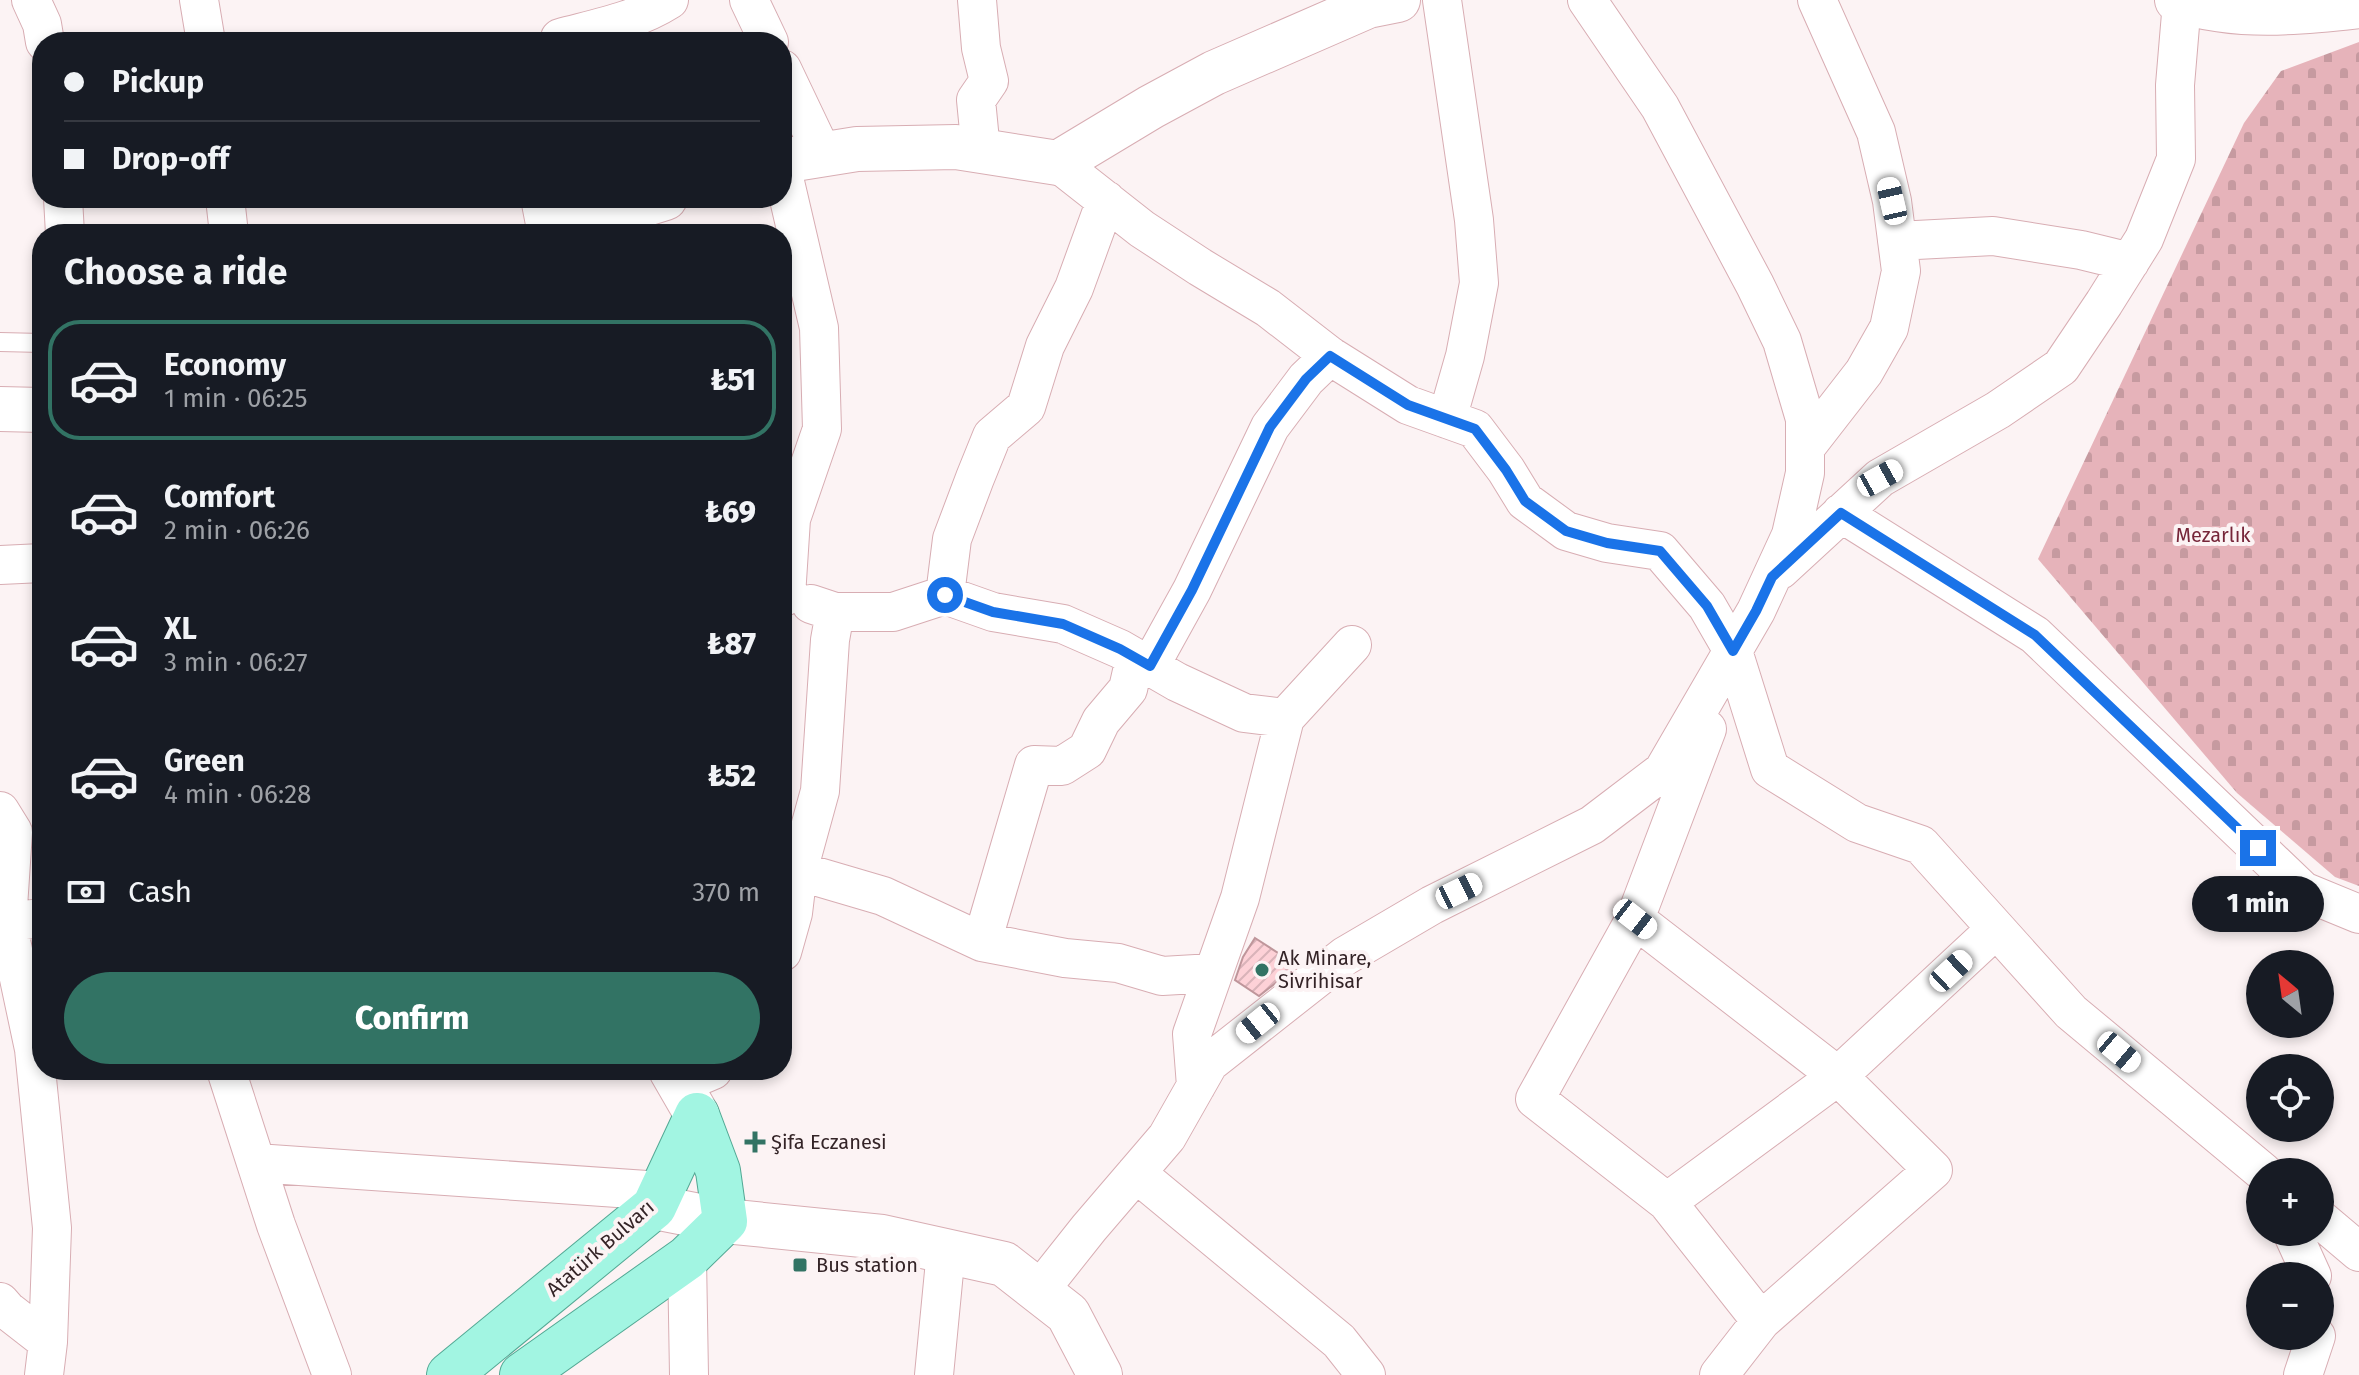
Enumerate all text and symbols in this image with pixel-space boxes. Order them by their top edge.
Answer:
text: Pickup [112,64,204,100]
text: Drop-off [112,141,229,177]
car [1875,175,1909,227]
text: Choose a ride [64,250,287,294]
icon: car [68,344,140,416]
text: Economy [164,347,286,383]
text: ₺51 [710,362,756,398]
text: 1 min · 06:25 [164,383,308,414]
car [1853,456,1907,500]
icon: car [68,476,140,548]
text: Comfort [164,479,275,515]
text: ₺69 [705,494,756,530]
text: 2 min · 06:26 [164,515,310,546]
park label: Mezarlık [2175,523,2251,547]
route start [927,577,963,613]
icon: car [68,608,140,680]
text: XL [164,611,197,647]
text: ₺87 [707,626,756,662]
text: 3 min · 06:27 [164,647,308,678]
icon: car [68,740,140,812]
text: Green [164,743,245,779]
text: ₺52 [707,758,756,794]
text: 4 min · 06:28 [164,779,311,810]
route end [2240,830,2276,866]
icon: cash [64,870,108,914]
car [1432,870,1486,912]
text: Cash [128,874,192,910]
callout: 1 min [2192,876,2324,932]
text: 370 m [692,877,760,908]
text: 1 min [2227,888,2289,919]
car [1609,895,1661,943]
place label: Ak Minare, Sivrihisar [1278,946,1371,993]
car [1925,946,1977,996]
north arrow [2246,950,2334,1038]
map controls [2246,950,2334,1350]
marker: Ak Minare, Sivrihisar [1253,961,1271,979]
button: Confirm [64,972,760,1064]
car [1232,999,1284,1047]
car [2093,1027,2145,1077]
button: locate [2246,1054,2334,1142]
place label: Şifa Eczanesi [771,1130,887,1155]
marker: Şifa Eczanesi [746,1133,764,1151]
button: + [2246,1158,2334,1246]
street label: Atatürk Bulvarı [541,1195,659,1301]
place label: Bus station [816,1253,918,1277]
marker: Bus station [791,1256,809,1274]
button: − [2246,1262,2334,1350]

